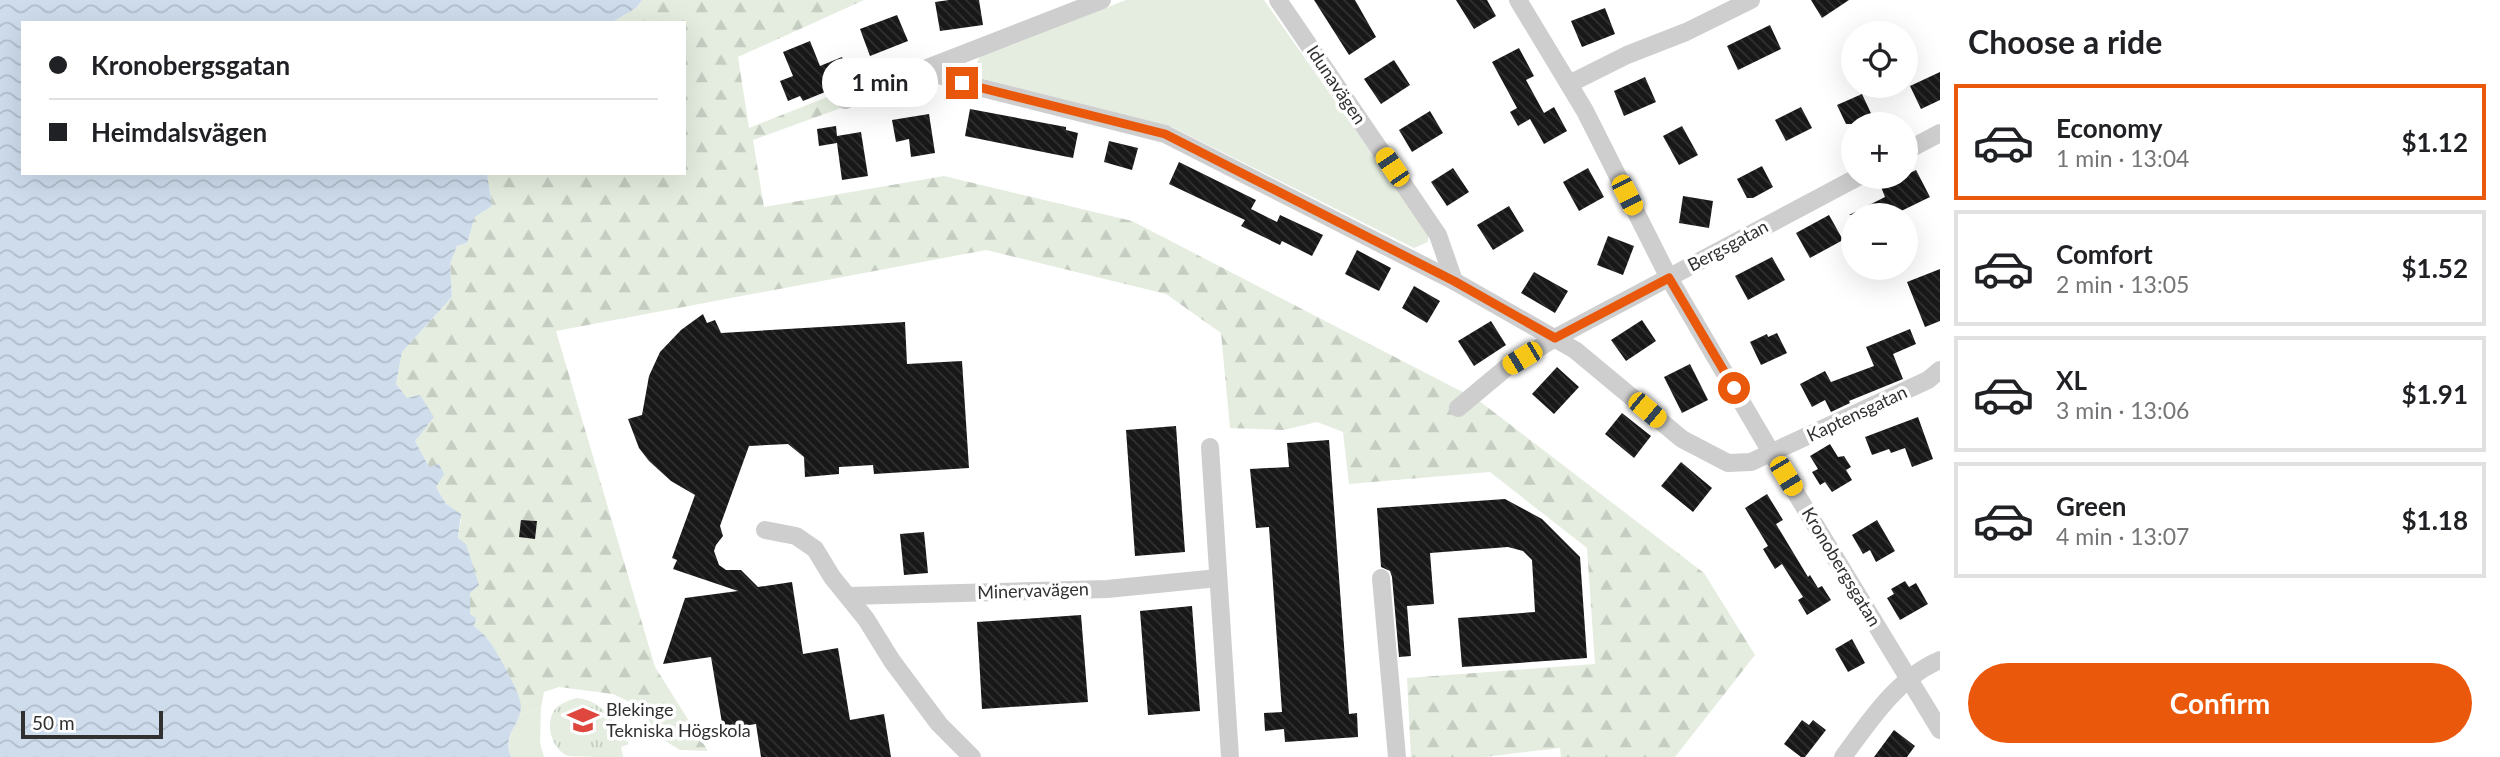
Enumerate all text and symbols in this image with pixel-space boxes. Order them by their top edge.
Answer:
map controls [1841,21,1918,280]
button: locate [1841,21,1918,98]
text: Choose a ride [1968,22,2162,61]
street label: Idunavägen [1302,41,1371,128]
text: Kronobergsgatan [91,49,290,81]
callout: 1 min [822,58,937,108]
route end [946,67,978,99]
text: 1 min [851,68,909,96]
icon: car [1972,111,2035,174]
button: + [1841,112,1918,189]
text: Economy [2056,112,2162,144]
text: Heimdalsvägen [91,116,267,148]
text: $1.12 [2402,126,2468,158]
car [1372,144,1413,190]
text: 1 min · 13:04 [2056,144,2189,172]
car [1609,172,1646,218]
button: − [1841,203,1918,280]
street label: Bergsgatan [1683,215,1772,276]
icon: car [1972,237,2035,300]
text: Comfort [2056,238,2153,270]
text: $1.52 [2402,252,2468,284]
text: 2 min · 13:05 [2056,270,2189,298]
car [1499,338,1546,378]
icon: car [1972,363,2035,426]
text: XL [2056,364,2087,396]
route start [1718,372,1750,404]
text: $1.91 [2402,378,2468,410]
street label: Kaptensgatan [1803,380,1910,446]
car [1625,388,1670,432]
text: 3 min · 13:06 [2056,396,2189,424]
car [1767,453,1806,499]
icon: car [1972,489,2035,552]
text: Green [2056,490,2126,522]
street label: Kronobergsgatan [1798,503,1886,630]
text: $1.18 [2402,504,2468,536]
text: 4 min · 13:07 [2056,522,2189,550]
street label: Minervavägen [977,577,1089,603]
button: Confirm [1968,663,2472,743]
place label: Blekinge Tekniska Högskola [606,698,751,741]
school or university icon: Blekinge Tekniska Högskola [566,703,600,737]
scale bar [21,708,163,740]
text: 50 m [32,711,75,734]

